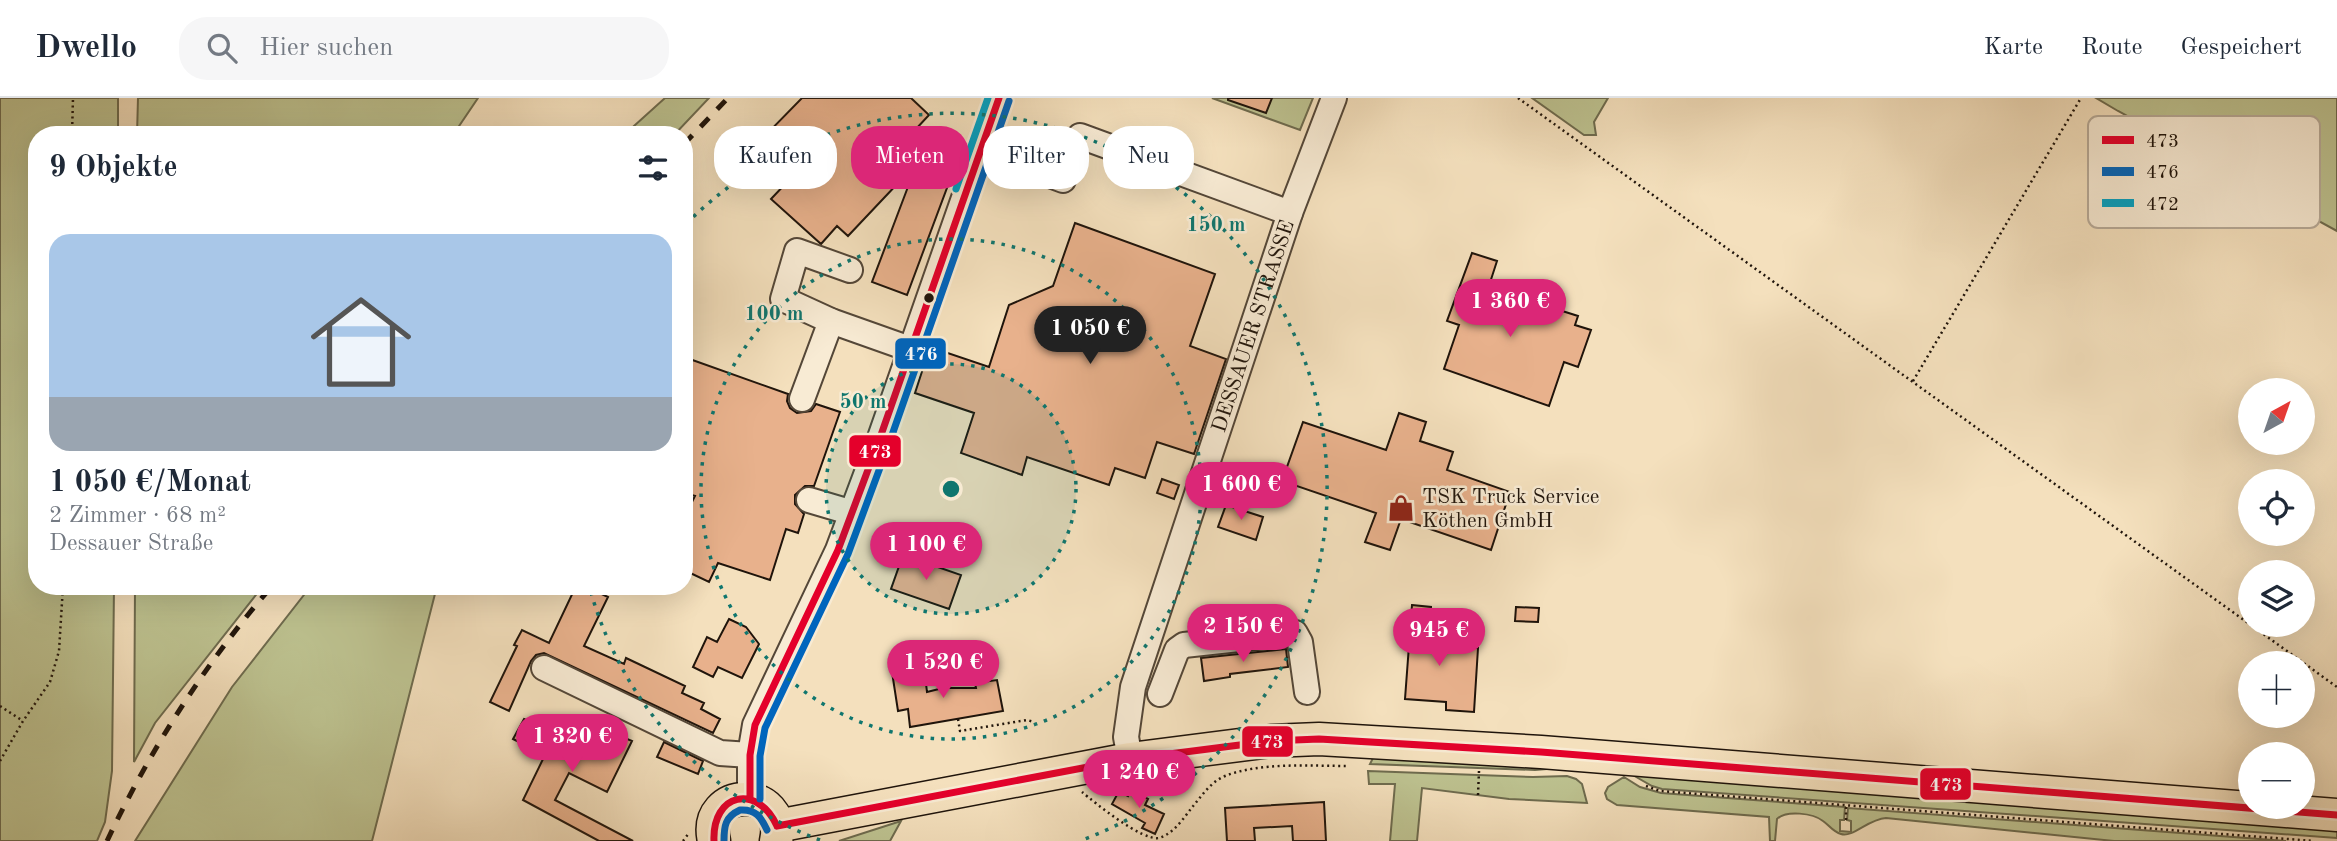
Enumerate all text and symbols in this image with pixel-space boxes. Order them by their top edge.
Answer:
search box [179,17,669,80]
icon: search [203,29,241,67]
text: Dwello [35,32,137,65]
text: Hier suchen [259,35,393,61]
text: Karte [1984,36,2043,60]
text: Route [2081,36,2143,60]
text: Gespeichert [2181,36,2302,60]
legend [2088,116,2320,228]
chip: Kaufen [714,126,837,189]
chip: Mieten [851,126,969,189]
chip: Filter [983,126,1089,189]
chip: Neu [1103,126,1194,189]
text: 473 [2146,133,2179,152]
icon: filters [634,149,672,187]
text: 9 Objekte [49,153,178,183]
text: 476 [2146,164,2179,183]
text: 472 [2146,196,2179,215]
text: 150 m [1186,215,1246,236]
street label: DESSAUER STRASSE [1209,218,1299,435]
icon: home [298,279,424,405]
pin: 1 360 € [1445,280,1575,339]
text: 1 360 € [1470,290,1550,313]
unlabelled marker [922,291,936,305]
text: 100 m [744,304,804,325]
pin: 1 050 € [1025,306,1155,366]
text: 1 050 € [1050,317,1130,340]
line badge: 476 [894,337,947,370]
text: 476 [904,346,938,365]
north arrow [2238,378,2315,455]
map controls [2238,378,2315,819]
text: 50 m [839,392,887,413]
line badge: 473 [848,434,902,468]
text: 473 [858,444,892,463]
pin: 1 600 € [1176,462,1306,522]
text: 1 050 €/Monat [49,468,251,498]
button: locate [2238,469,2315,546]
text: 1 600 € [1201,473,1281,496]
centre of rings [939,477,963,501]
place label: TSK Truck Service Köthen GmbH [1422,487,1599,532]
shop icon: TSK Truck Service Köthen GmbH [1386,493,1416,523]
text: 2 Zimmer · 68 m² [49,504,226,527]
pin: 1 100 € [861,522,991,582]
text: Dessauer Straße [49,532,213,555]
text: 1 100 € [886,533,966,556]
button: layers [2238,560,2315,637]
pin: 2 150 € [1178,604,1308,664]
pin: 945 € [1390,608,1488,668]
text: 2 150 € [1203,615,1283,638]
text: 945 € [1409,619,1469,642]
pin: 1 520 € [878,640,1008,700]
text: 1 520 € [903,651,983,674]
button: + [2238,651,2315,728]
pin: 1 320 € [507,714,637,774]
text: 1 320 € [532,725,612,748]
line badge: 473 [1241,725,1294,758]
text: 473 [1250,734,1284,753]
button: − [2238,742,2315,819]
pin: 1 240 € [1074,750,1204,810]
text: 1 240 € [1099,761,1179,784]
line badge: 473 [1919,767,1972,801]
text: 473 [1929,777,1963,796]

